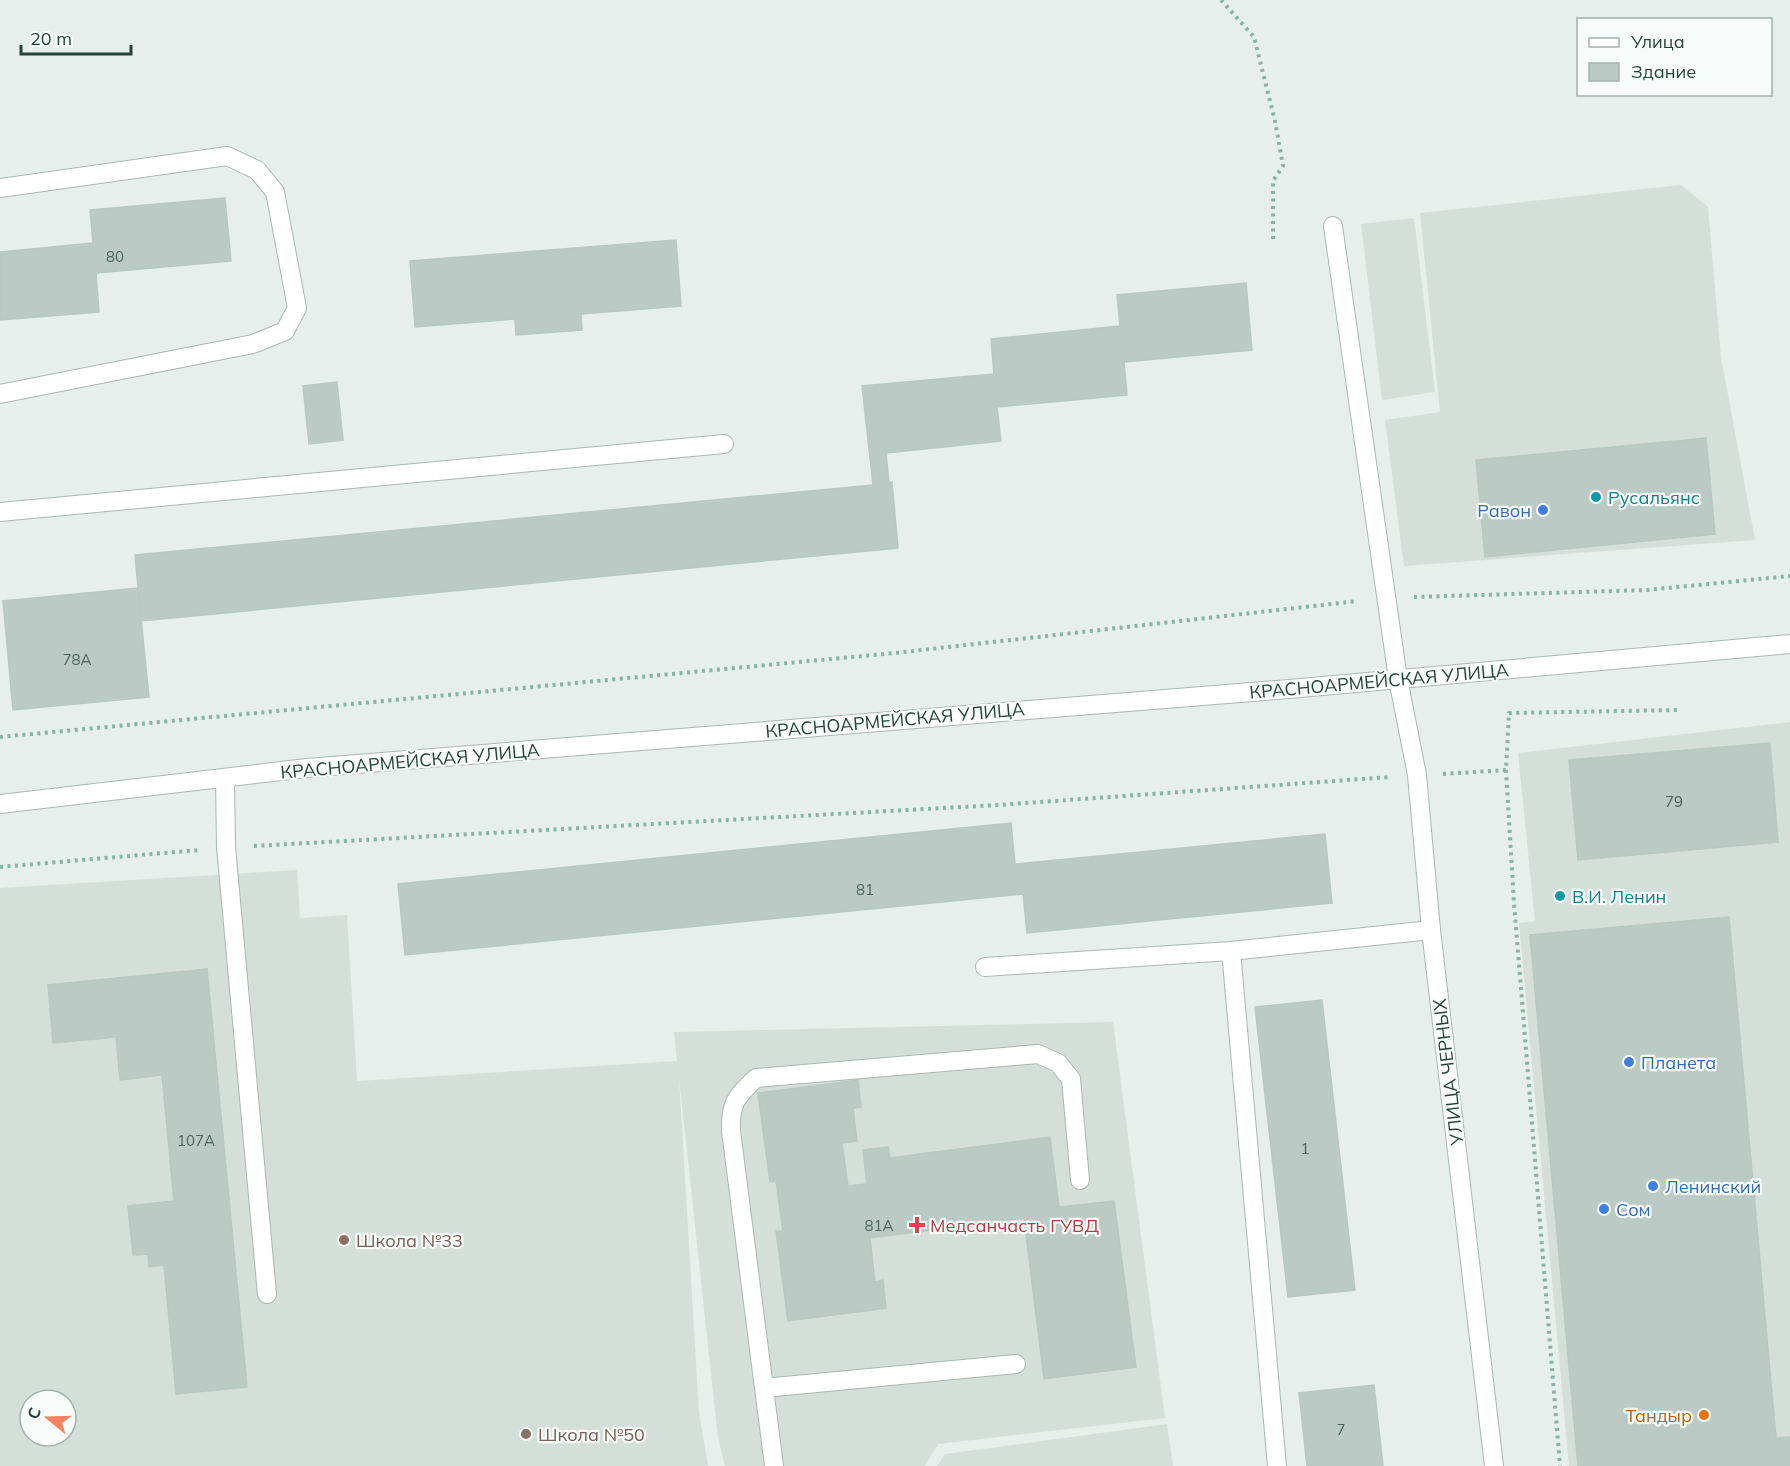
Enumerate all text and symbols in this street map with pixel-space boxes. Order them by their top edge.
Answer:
scale bar [21,18,130,56]
legend [1577,18,1772,96]
text: 20 m [30,27,72,50]
text: Улица [1630,30,1685,53]
text: Здание [1631,60,1696,83]
house number: 80 [106,247,124,266]
place label: Русальянс [1608,486,1700,509]
marker: Русальянс [1589,490,1603,504]
place label: Равон [1477,499,1531,522]
marker: Равон [1536,503,1550,517]
house number: 78А [62,650,92,669]
street label: КРАСНОАРМЕЙСКАЯ УЛИЦА [1248,658,1510,704]
street label: КРАСНОАРМЕЙСКАЯ УЛИЦА [764,697,1026,743]
street label: КРАСНОАРМЕЙСКАЯ УЛИЦА [279,738,541,784]
house number: 79 [1665,792,1683,811]
house number: 81 [856,880,874,899]
place label: В.И. Ленин [1572,885,1666,908]
marker: В.И. Ленин [1553,889,1567,903]
street label: УЛИЦА ЧЕРНЫХ [1428,997,1469,1148]
place label: Планета [1641,1051,1716,1074]
marker: Планета [1622,1055,1636,1069]
house number: 107А [177,1131,215,1150]
house number: 1 [1300,1139,1310,1158]
place label: Ленинский [1665,1175,1761,1198]
marker: Ленинский [1646,1179,1660,1193]
place label: Сом [1616,1198,1651,1221]
marker: Сом [1597,1202,1611,1216]
place label: Медсанчасть ГУВД [930,1214,1099,1237]
house number: 81А [864,1216,894,1235]
marker: Медсанчасть ГУВД [908,1216,926,1234]
place label: Школа №33 [356,1229,463,1252]
marker: Школа №33 [337,1233,351,1247]
north arrow [18,1388,78,1448]
place label: Тандыр [1625,1404,1692,1427]
text: С [23,1405,45,1422]
marker: Тандыр [1697,1408,1711,1422]
house number: 7 [1336,1420,1346,1439]
place label: Школа №50 [538,1423,645,1446]
marker: Школа №50 [519,1427,533,1441]

